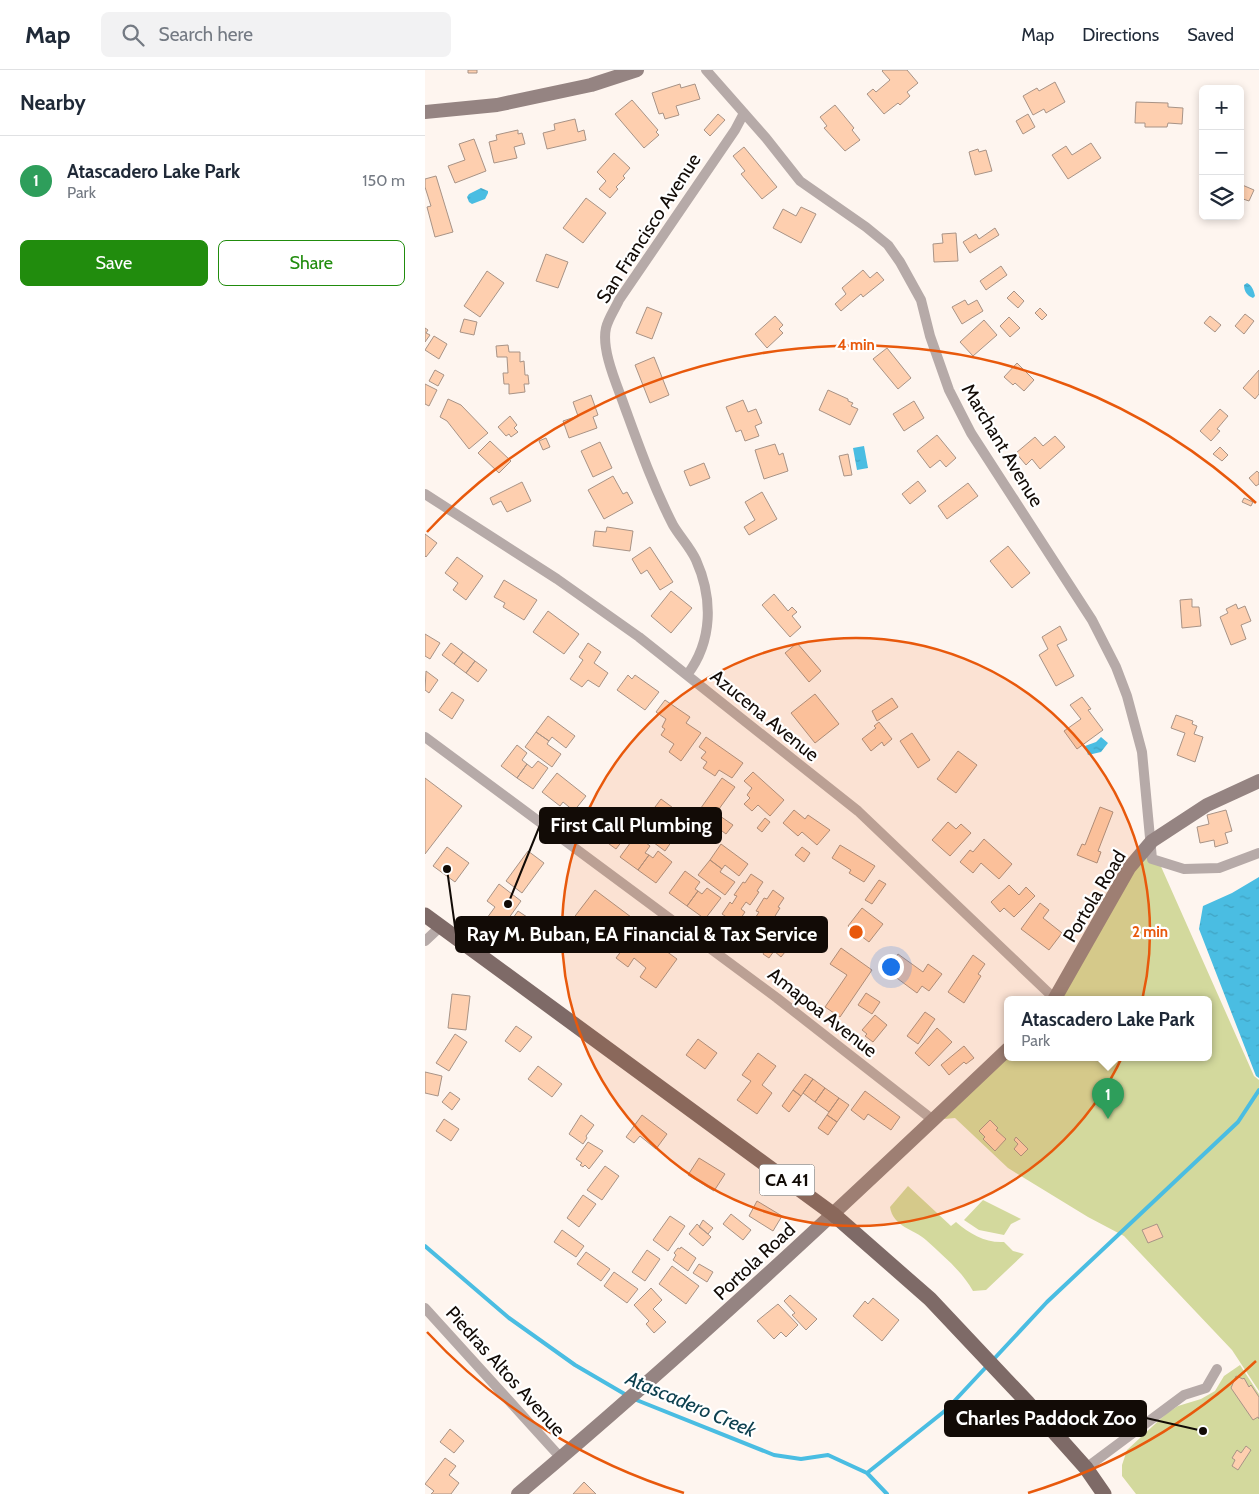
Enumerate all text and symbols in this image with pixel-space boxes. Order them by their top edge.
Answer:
search box [101,12,451,57]
text: Map [25,20,71,49]
icon: search [119,21,147,49]
text: Search here [159,23,253,46]
text: Map [1021,24,1054,46]
text: Directions [1082,24,1159,46]
text: Saved [1187,24,1234,46]
map controls [1199,85,1244,220]
button: + [1199,85,1244,130]
text: Nearby [20,90,86,115]
button: − [1199,130,1244,175]
street label: San Francisco Avenue [591,149,706,307]
text: Atascadero Lake Park [67,160,240,183]
text: 1 [33,171,39,190]
text: 150 m [362,171,405,190]
button: layers [1199,175,1244,220]
text: Park [67,183,96,202]
button: Save [20,240,208,286]
button: Share [218,240,405,286]
text: 4 min [837,336,875,354]
street label: Marchant Avenue [957,379,1049,511]
street label: Azucena Avenue [706,665,824,766]
callout: First Call Plumbing [540,808,721,843]
text: First Call Plumbing [550,813,712,837]
street label: Portola Road [1058,846,1131,946]
callout: Ray M. Buban, EA Financial & Tax Service [456,917,827,952]
text: Ray M. Buban, EA Financial & Tax Service [467,922,817,946]
centre of rings [847,923,865,941]
text: 2 min [1132,923,1168,941]
your location [878,954,904,980]
street label: Amapoa Avenue [764,963,882,1062]
popup [1004,996,1212,1061]
text: Atascadero Lake Park [1021,1008,1195,1031]
text: Park [1021,1031,1050,1050]
pin: 1 [1092,1078,1124,1119]
road number: CA 41 [759,1164,815,1196]
street label: Portola Road [709,1218,800,1305]
street label: Piedras Altos Avenue [441,1301,570,1441]
water label: Atascadero Creek [622,1365,761,1443]
callout: Charles Paddock Zoo [945,1401,1146,1436]
text: Charles Paddock Zoo [956,1406,1136,1430]

